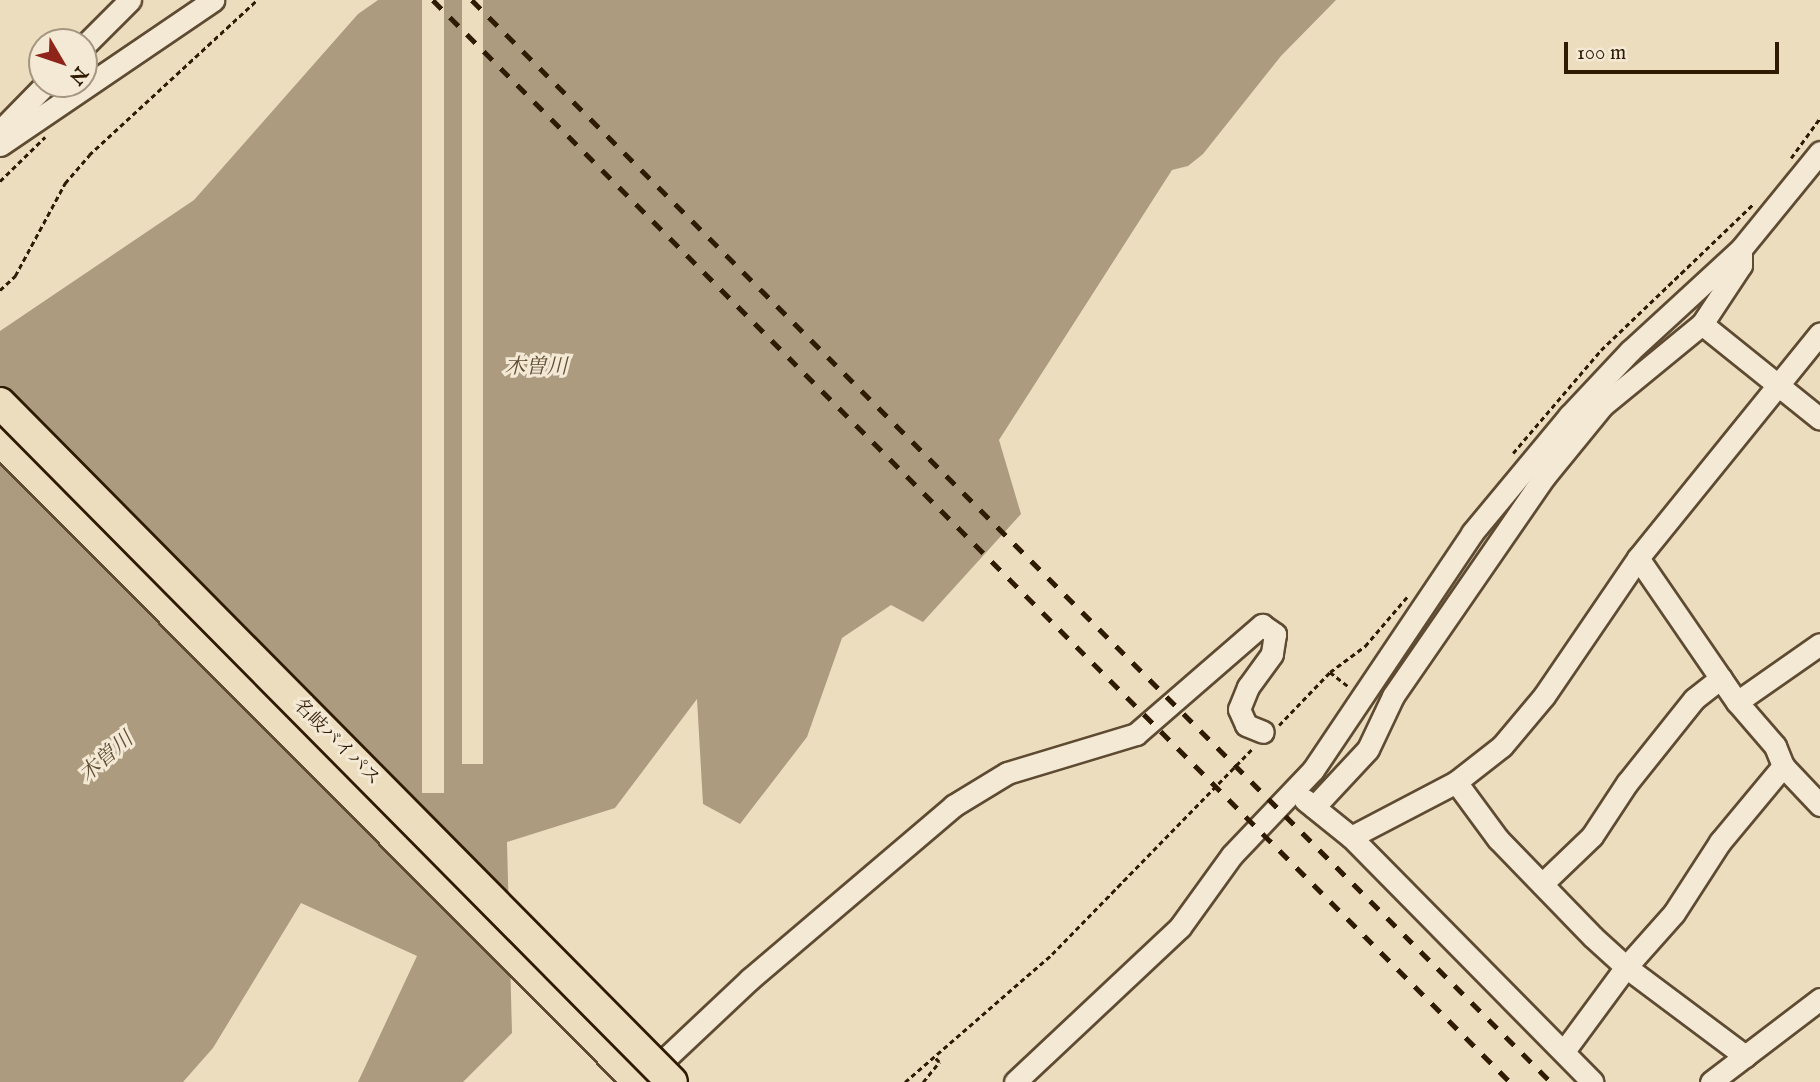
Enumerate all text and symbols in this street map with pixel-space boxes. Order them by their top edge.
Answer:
north arrow [28,28,98,98]
scale bar [1568,28,1783,72]
text: 100 m [1577,40,1626,67]
text: N [63,61,92,89]
water label: 木曽川 [505,355,567,381]
street label: 名岐バイパス [288,695,384,791]
water label: 木曽川 [75,728,139,788]

